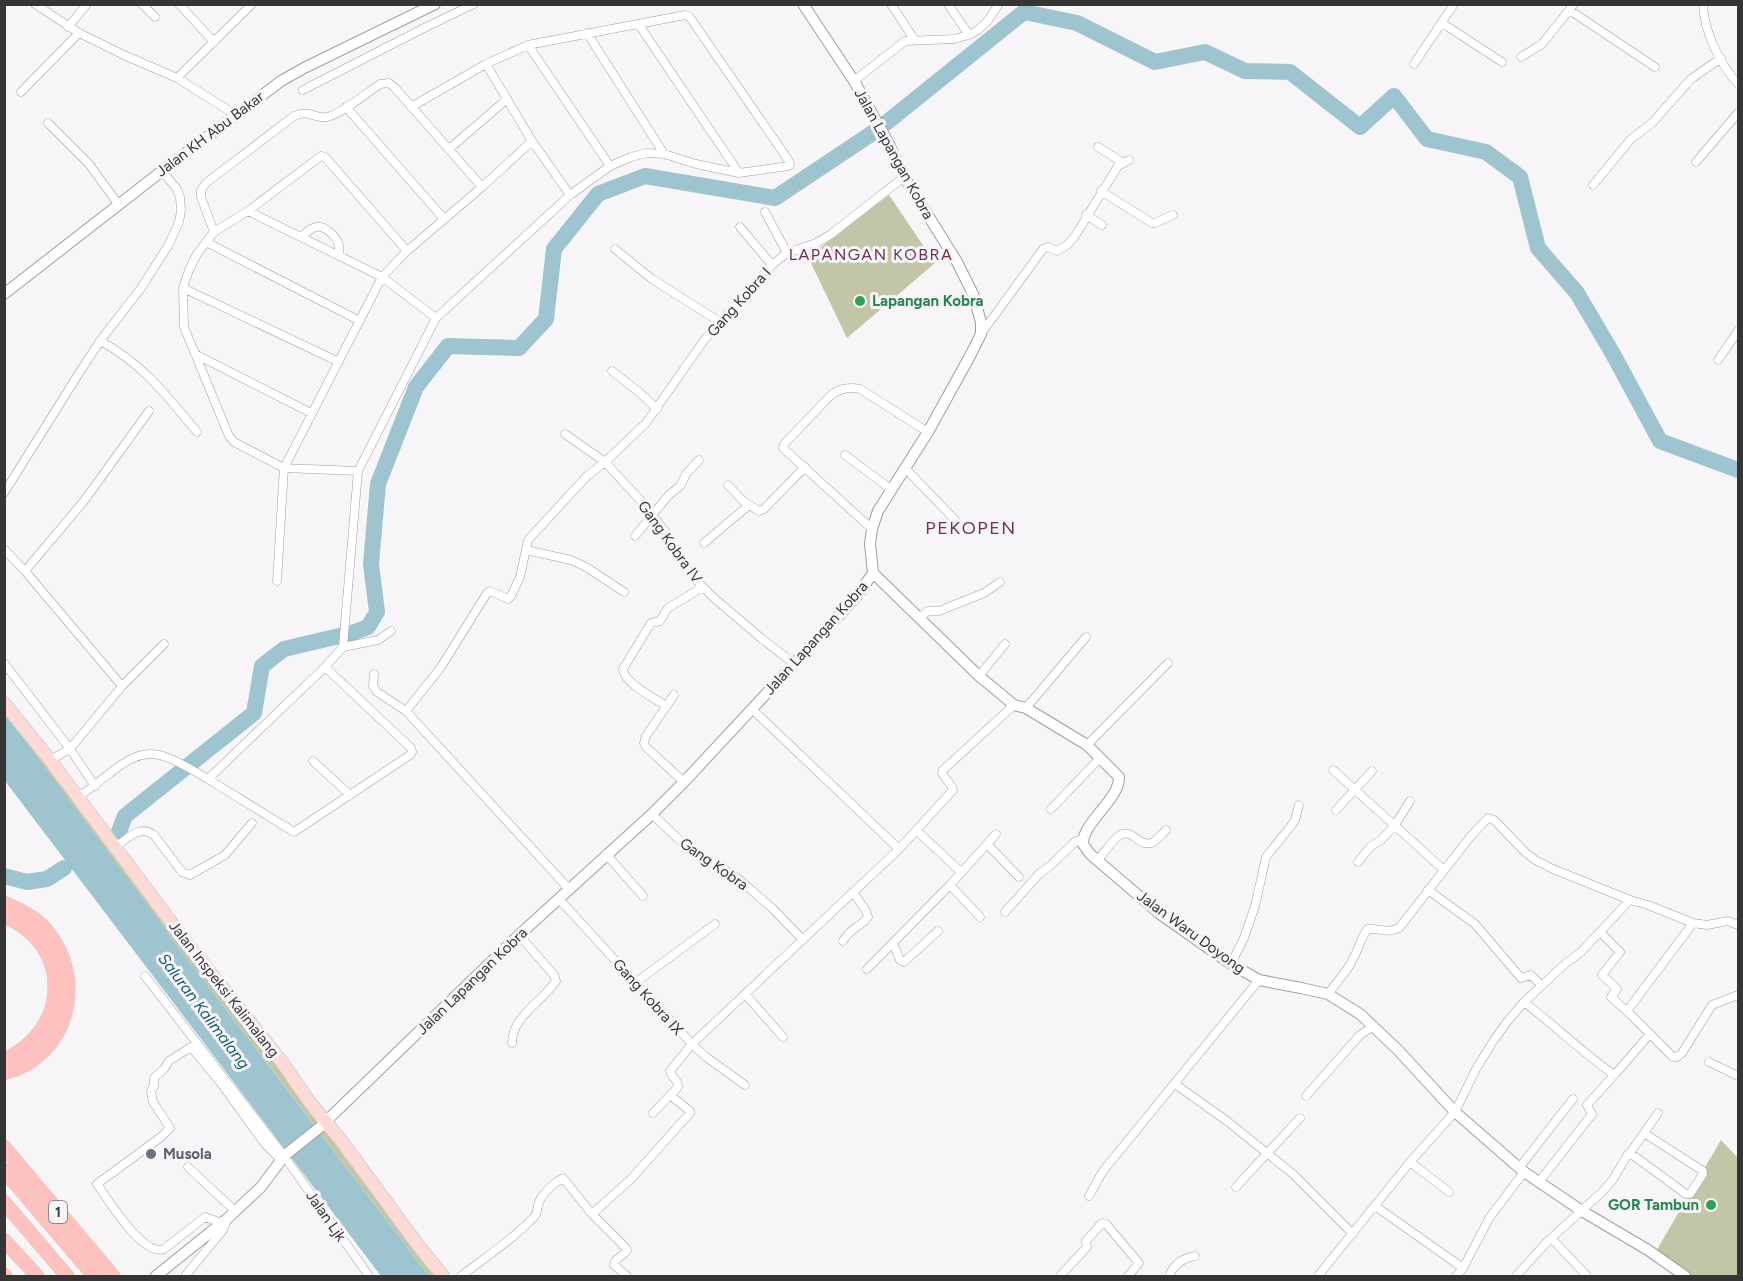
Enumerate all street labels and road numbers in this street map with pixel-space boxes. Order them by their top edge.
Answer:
street label: Jalan Lapangan Kobra [851,86,937,222]
street label: Jalan KH Abu Bakar [153,88,267,180]
street label: Gang Kobra I [703,264,775,340]
street label: Gang Kobra IV [634,497,706,587]
street label: Jalan Lapangan Kobra [760,578,872,698]
street label: Gang Kobra [676,834,752,894]
street label: Jalan Waru Doyong [1133,887,1249,977]
street label: Jalan Inspeksi Kalimalang [165,917,283,1061]
street label: Jalan Lapangan Kobra [413,924,531,1038]
street label: Gang Kobra IX [609,955,687,1039]
street label: Jalan Ljk [302,1187,350,1245]
road number: 1 [49,1201,67,1223]

